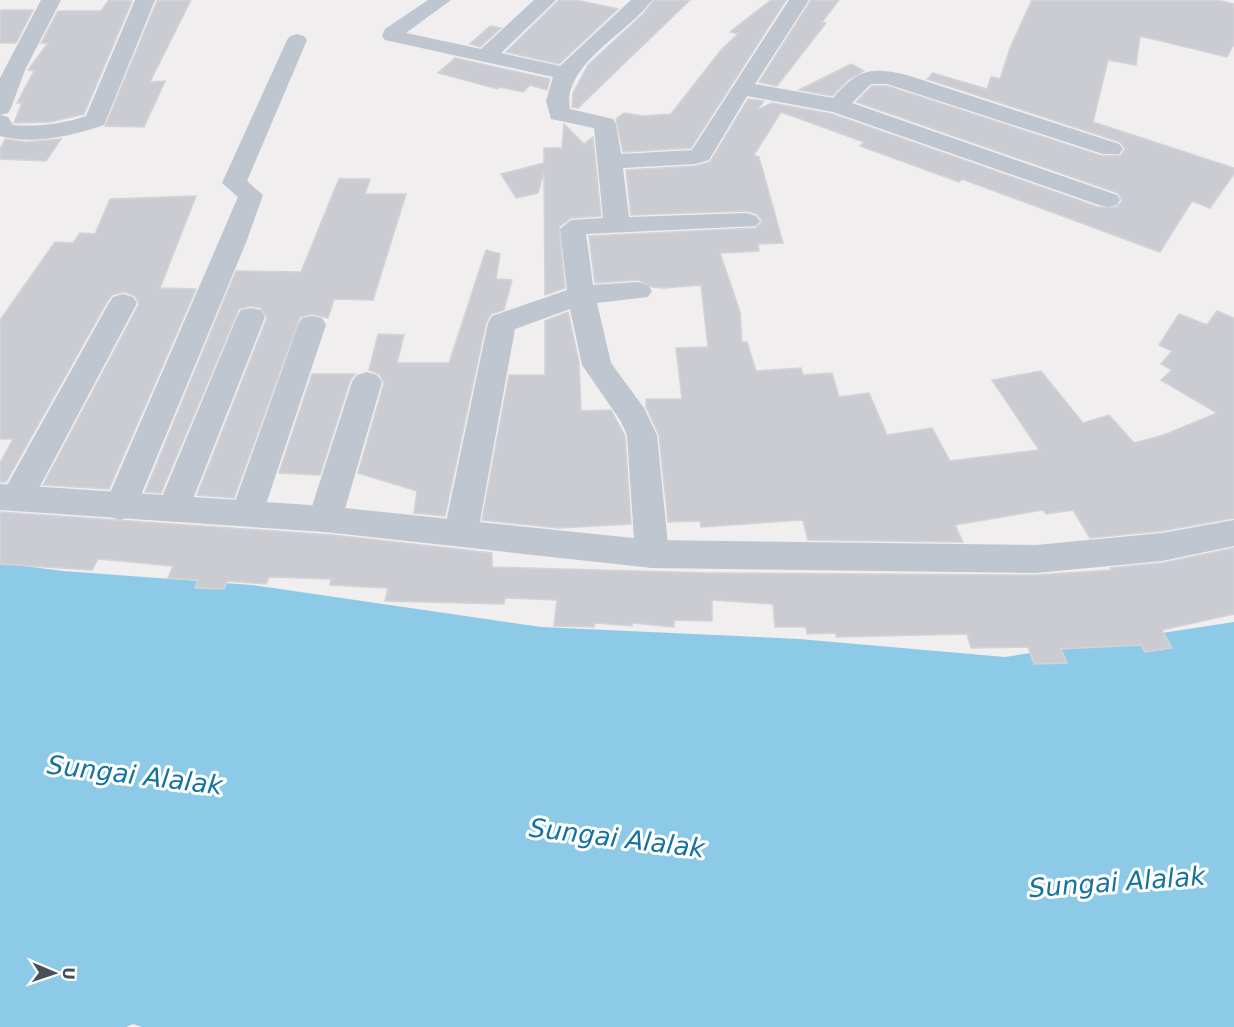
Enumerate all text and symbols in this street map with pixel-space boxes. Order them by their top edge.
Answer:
water label: Sungai Alalak [46,749,225,801]
water label: Sungai Alalak [528,812,707,864]
water label: Sungai Alalak [1028,861,1207,903]
north arrow [24,943,84,1003]
text: U [59,967,78,980]

